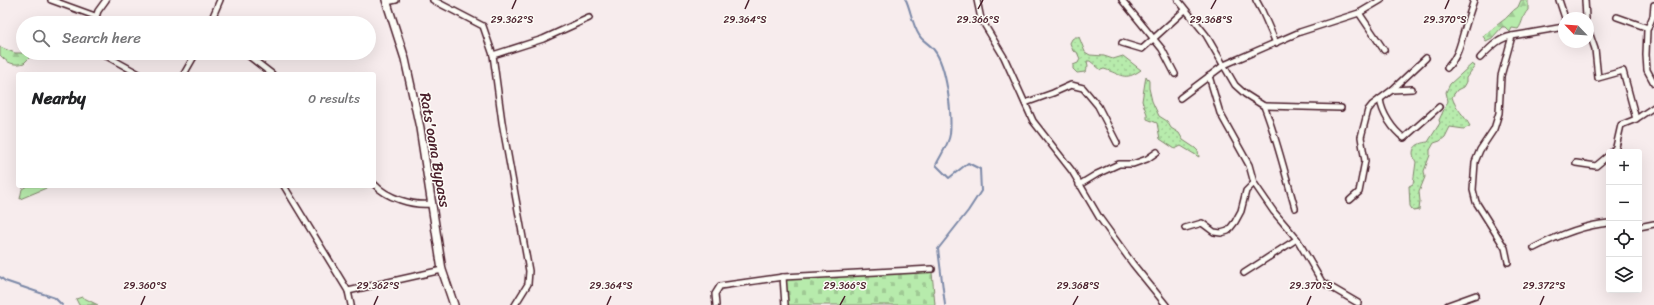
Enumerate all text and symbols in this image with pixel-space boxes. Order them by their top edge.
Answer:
text: 29.362°S [491,11,534,29]
text: 29.364°S [724,11,767,29]
text: 29.366°S [957,11,1000,29]
text: 29.368°S [1190,11,1233,29]
text: 29.370°S [1423,11,1467,29]
north arrow [1558,12,1594,48]
search box [16,16,376,60]
text: Search here [62,25,141,51]
icon: search [30,27,52,49]
text: Nearby [32,83,86,113]
text: 0 results [308,87,360,110]
street label: Rats'oana Bypass [412,91,458,210]
map controls [1606,149,1642,293]
button: + [1606,149,1642,185]
button: − [1606,185,1642,221]
button: locate [1606,221,1642,257]
button: layers [1606,257,1642,293]
text: 29.360°S [124,277,167,295]
text: 29.362°S [357,277,400,295]
text: 29.364°S [590,277,633,295]
text: 29.366°S [824,277,867,295]
text: 29.368°S [1057,277,1100,295]
text: 29.370°S [1289,277,1333,295]
text: 29.372°S [1523,277,1566,295]

